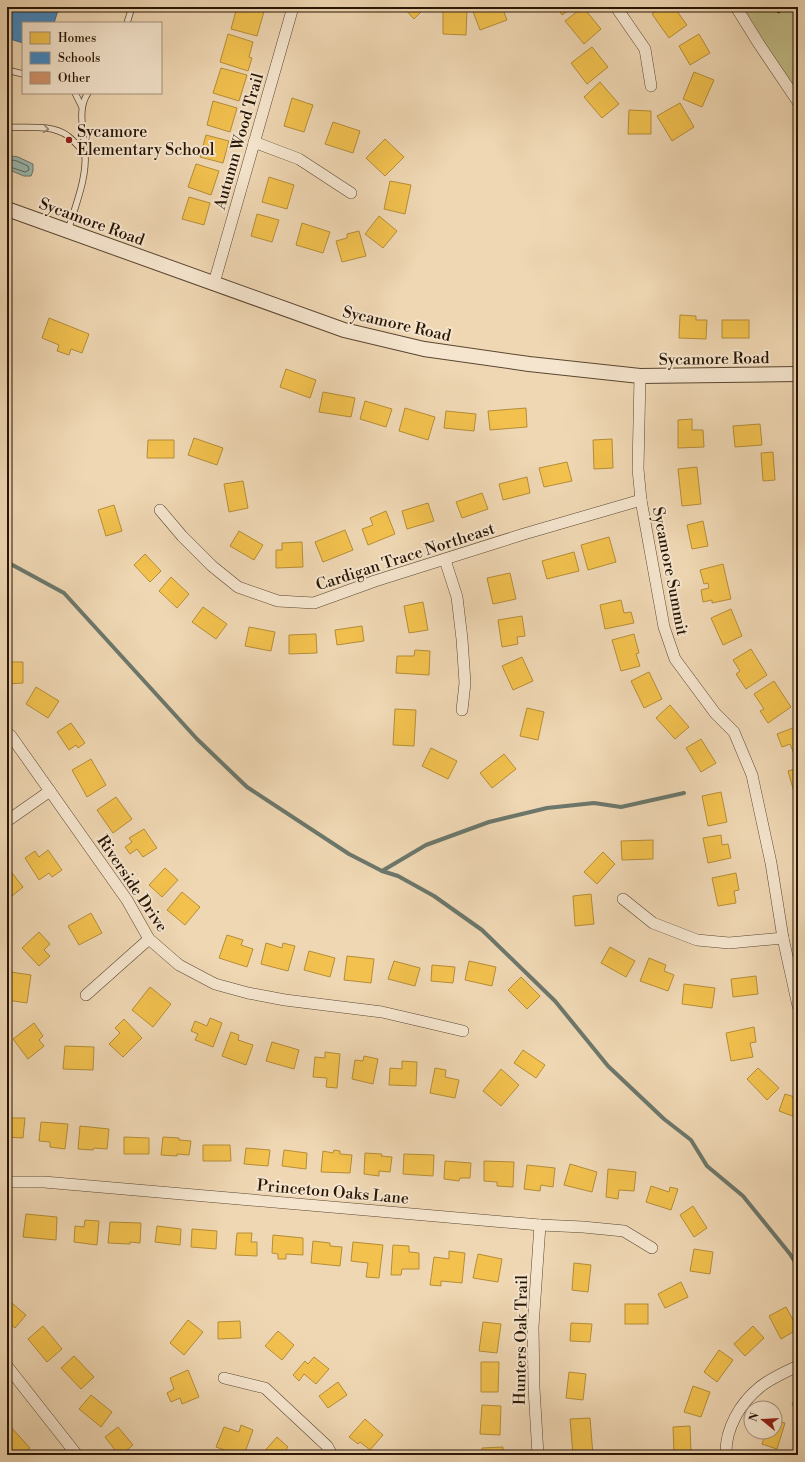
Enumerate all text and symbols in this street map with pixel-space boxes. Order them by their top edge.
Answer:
legend [22,22,162,94]
text: Homes [58,31,96,46]
text: Schools [58,51,100,66]
text: Other [58,71,90,86]
street label: Autumn Wood Trail [210,71,268,213]
place label: Sycamore Elementary School [77,122,215,160]
one-way arrow [43,124,49,133]
marker: Sycamore Elementary School [64,135,74,145]
street label: Sycamore Road [36,194,147,250]
street label: Sycamore Road [341,302,453,346]
street label: Sycamore Road [658,348,770,370]
street label: Sycamore Summit [648,505,692,638]
street label: Cardigan Trace Northeast [313,518,498,595]
street label: Riverside Drive [92,831,172,936]
street label: Princeton Oaks Lane [256,1175,410,1209]
street label: Hunters Oak Trail [510,1275,532,1405]
north arrow [743,1400,783,1440]
text: N [746,1411,763,1424]

